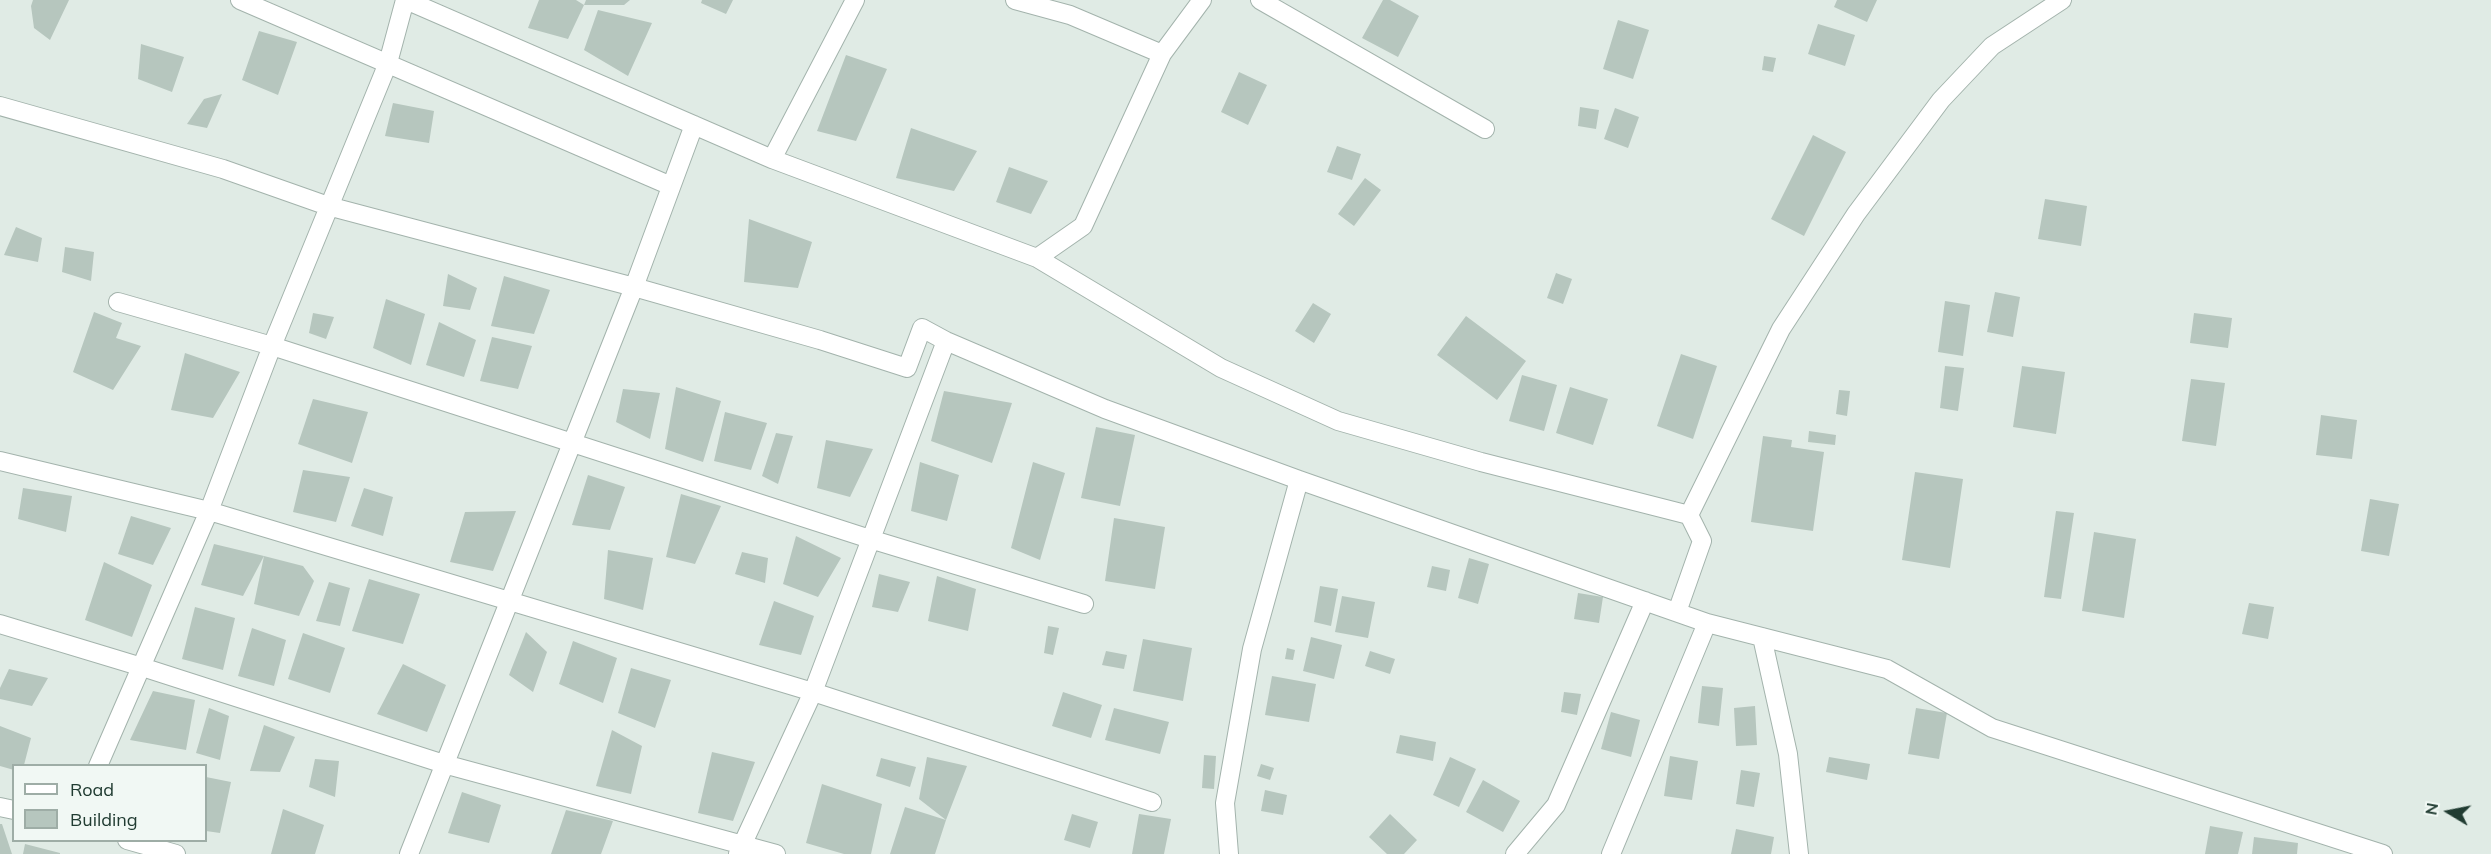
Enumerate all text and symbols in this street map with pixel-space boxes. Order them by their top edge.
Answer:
legend [12,764,207,842]
text: Road [70,778,114,801]
north arrow [2419,782,2479,842]
text: N [2420,801,2442,817]
text: Building [70,808,138,831]

